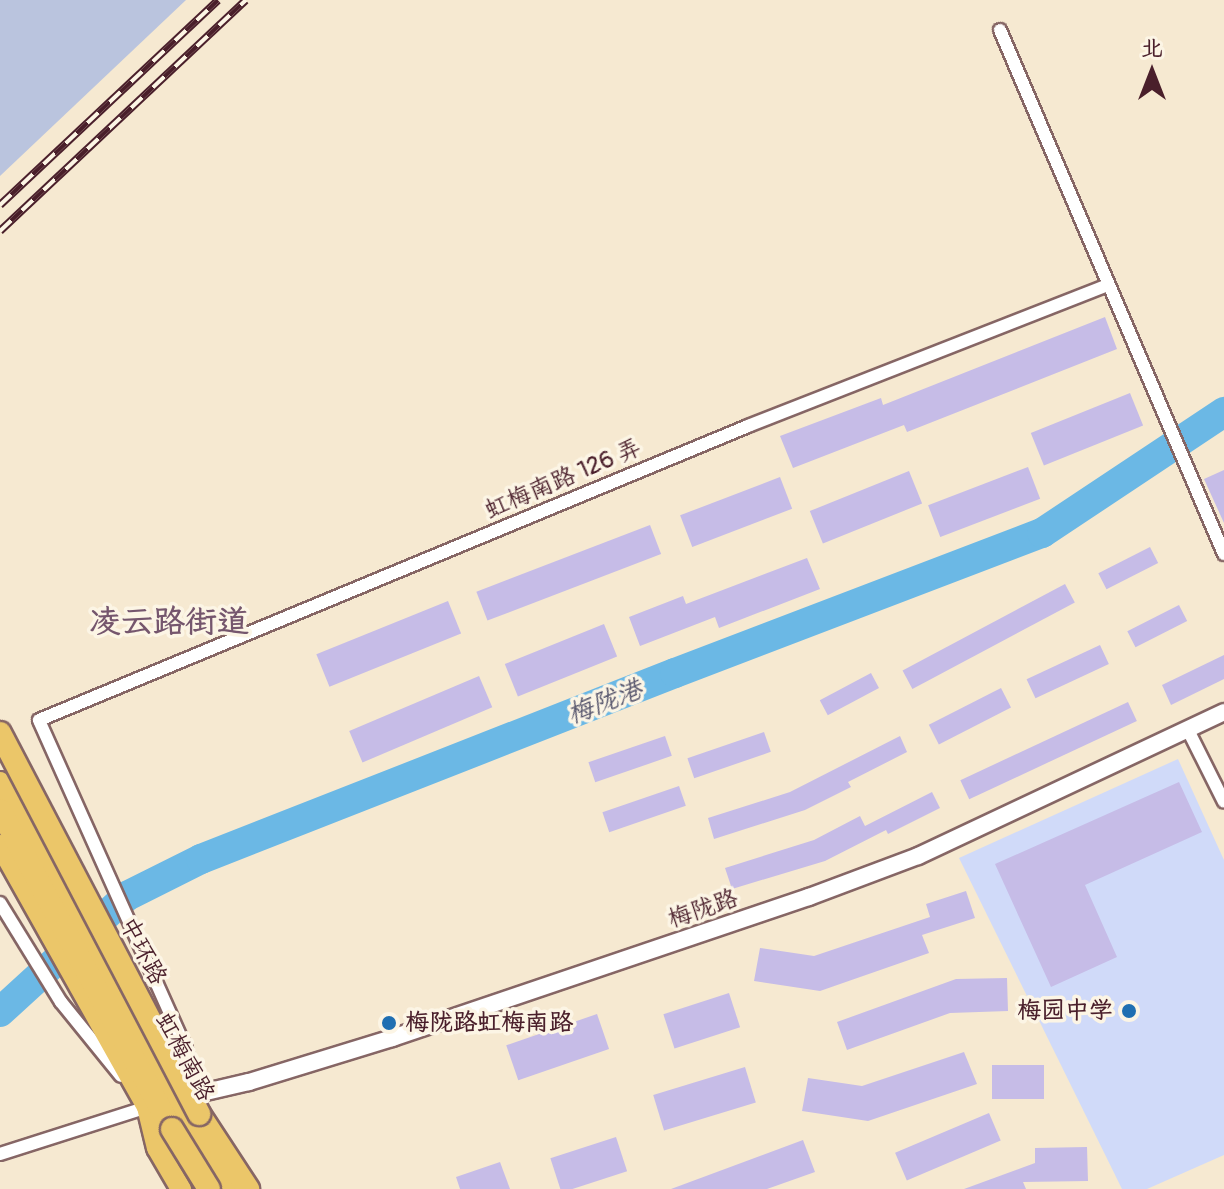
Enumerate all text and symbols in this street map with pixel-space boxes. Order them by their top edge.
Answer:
north arrow [1112,32,1192,112]
text: 北 [1141,34,1163,62]
street label: 虹梅南路 126 弄 [480,433,646,525]
district label: 凌云路街道 [89,603,249,641]
water label: 梅陇港 [563,674,647,732]
street label: 梅陇路 [664,884,742,934]
street label: 中环路 [113,912,173,990]
place label: 梅园中学 [1017,997,1113,1025]
marker: 梅园中学 [1120,1002,1138,1020]
street label: 虹梅南路 [150,1008,220,1106]
place label: 梅陇路虹梅南路 [405,1009,573,1037]
marker: 梅陇路虹梅南路 [380,1014,398,1032]

